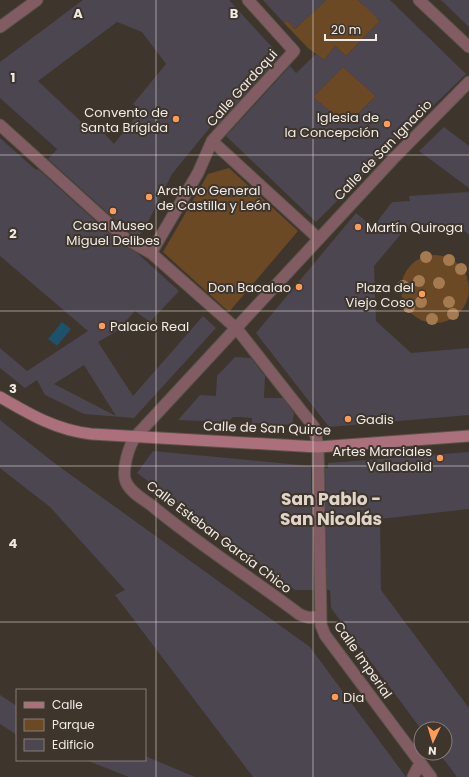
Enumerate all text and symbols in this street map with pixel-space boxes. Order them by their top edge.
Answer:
text: A [73,4,83,23]
text: B [230,4,239,23]
scale bar [325,16,376,42]
text: 20 m [331,21,361,38]
street label: Calle Gardoqui [202,45,282,131]
text: 1 [11,68,15,87]
street label: Calle de San Ignacio [330,95,436,205]
place label: Convento de Santa Brígida [81,103,168,137]
place label: Iglesia de la Concepción [284,108,379,142]
marker: Convento de Santa Brígida [171,114,181,124]
marker: Iglesia de la Concepción [382,119,392,129]
place label: Archivo General de Castilla y León [157,181,271,215]
marker: Archivo General de Castilla y León [144,192,154,202]
marker: Casa Museo Miguel Delibes [108,206,118,216]
place label: Casa Museo Miguel Delibes [66,216,160,250]
place label: Martín Quiroga [366,218,463,237]
marker: Martín Quiroga [353,222,363,232]
text: 2 [9,224,17,243]
place label: Don Bacalao [208,278,291,297]
place label: Plaza del Viejo Coso [345,278,414,312]
marker: Don Bacalao [294,282,304,292]
marker: Plaza del Viejo Coso [417,289,427,299]
place label: Palacio Real [110,317,189,336]
marker: Palacio Real [97,321,107,331]
text: 3 [9,379,17,398]
place label: Gadis [356,410,394,429]
marker: Gadis [343,414,353,424]
street label: Calle de San Quirce [203,416,331,440]
place label: Artes Marciales Valladolid [333,442,432,476]
marker: Artes Marciales Valladolid [435,453,445,463]
street label: Calle Esteban García Chico [143,476,295,598]
district label: San Pablo - San Nicolás [280,487,382,531]
text: 4 [9,534,18,553]
street label: Calle Imperial [329,618,397,702]
place label: Dia [343,688,364,707]
legend [16,689,146,761]
marker: Dia [330,692,340,702]
text: Calle [52,696,83,713]
text: Parque [52,716,95,733]
north arrow [413,721,453,761]
text: Edificio [52,736,94,753]
text: N [428,743,437,759]

